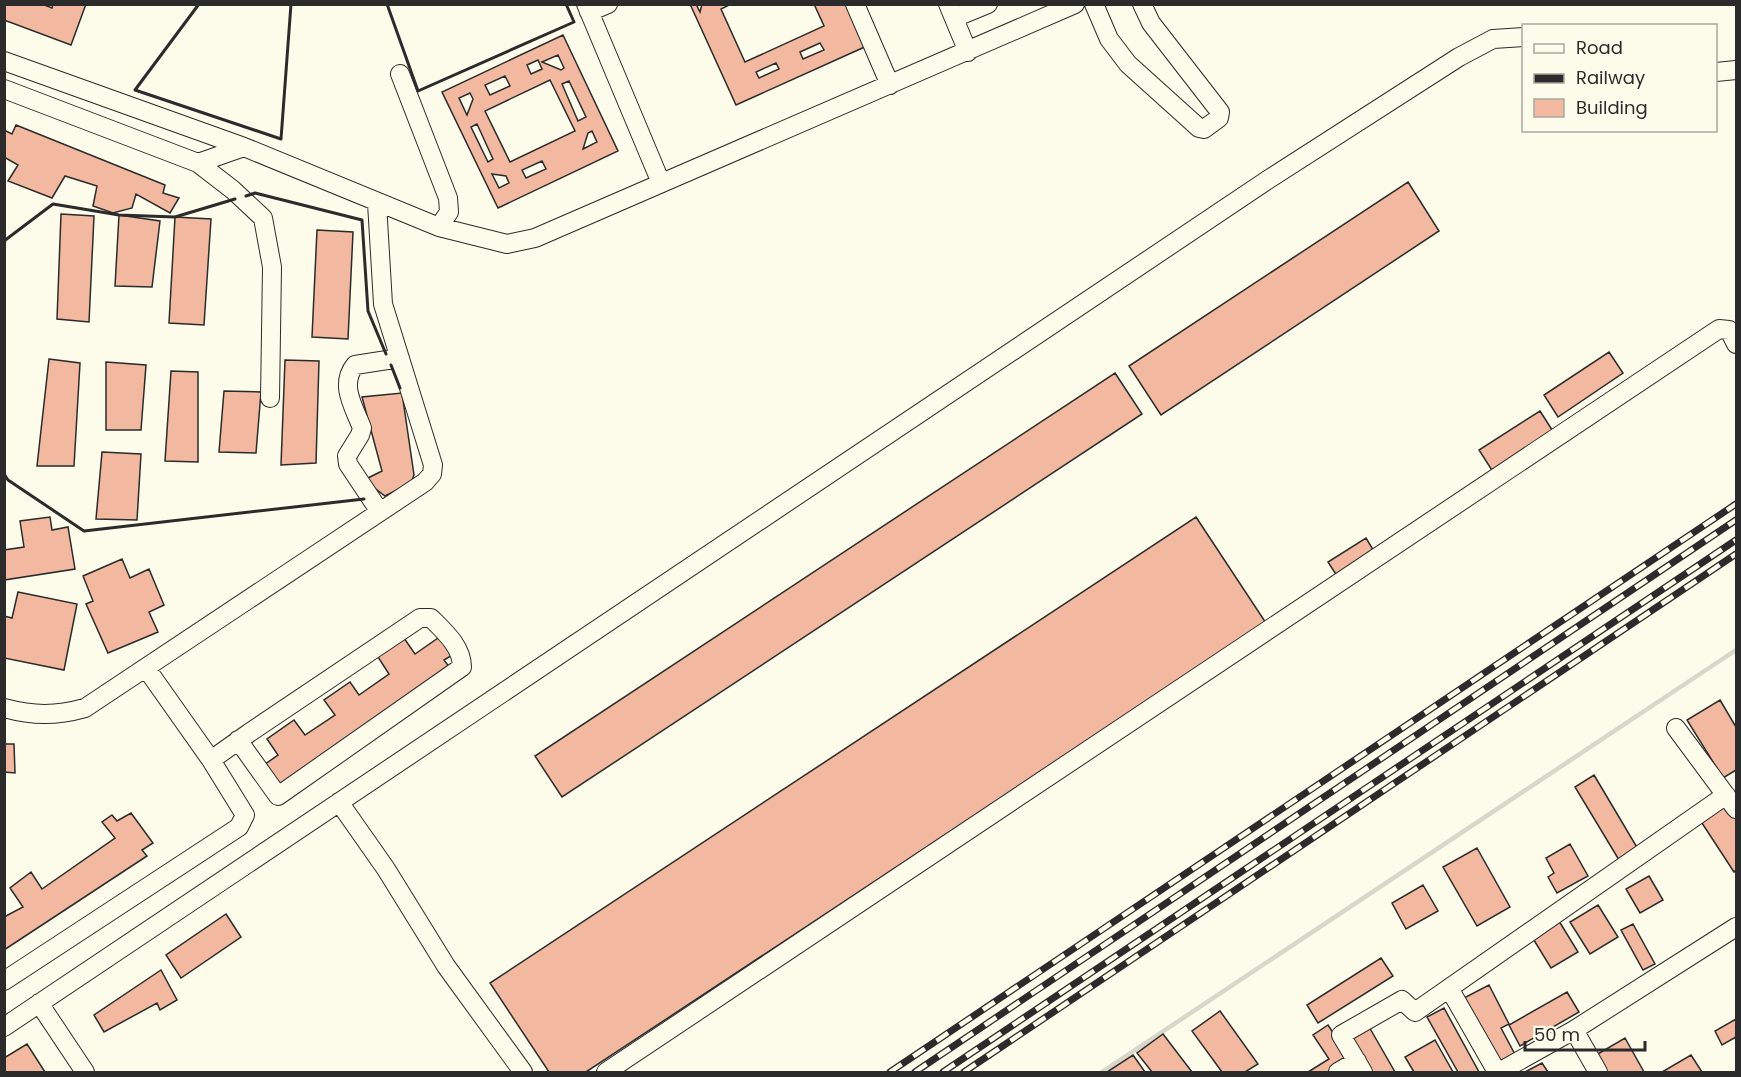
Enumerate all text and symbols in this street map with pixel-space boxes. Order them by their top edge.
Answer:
legend [1522,24,1717,132]
text: Road [1576,35,1623,60]
text: Railway [1576,65,1645,90]
text: Building [1576,95,1648,120]
scale bar [1525,1014,1645,1052]
text: 50 m [1534,1022,1580,1047]

